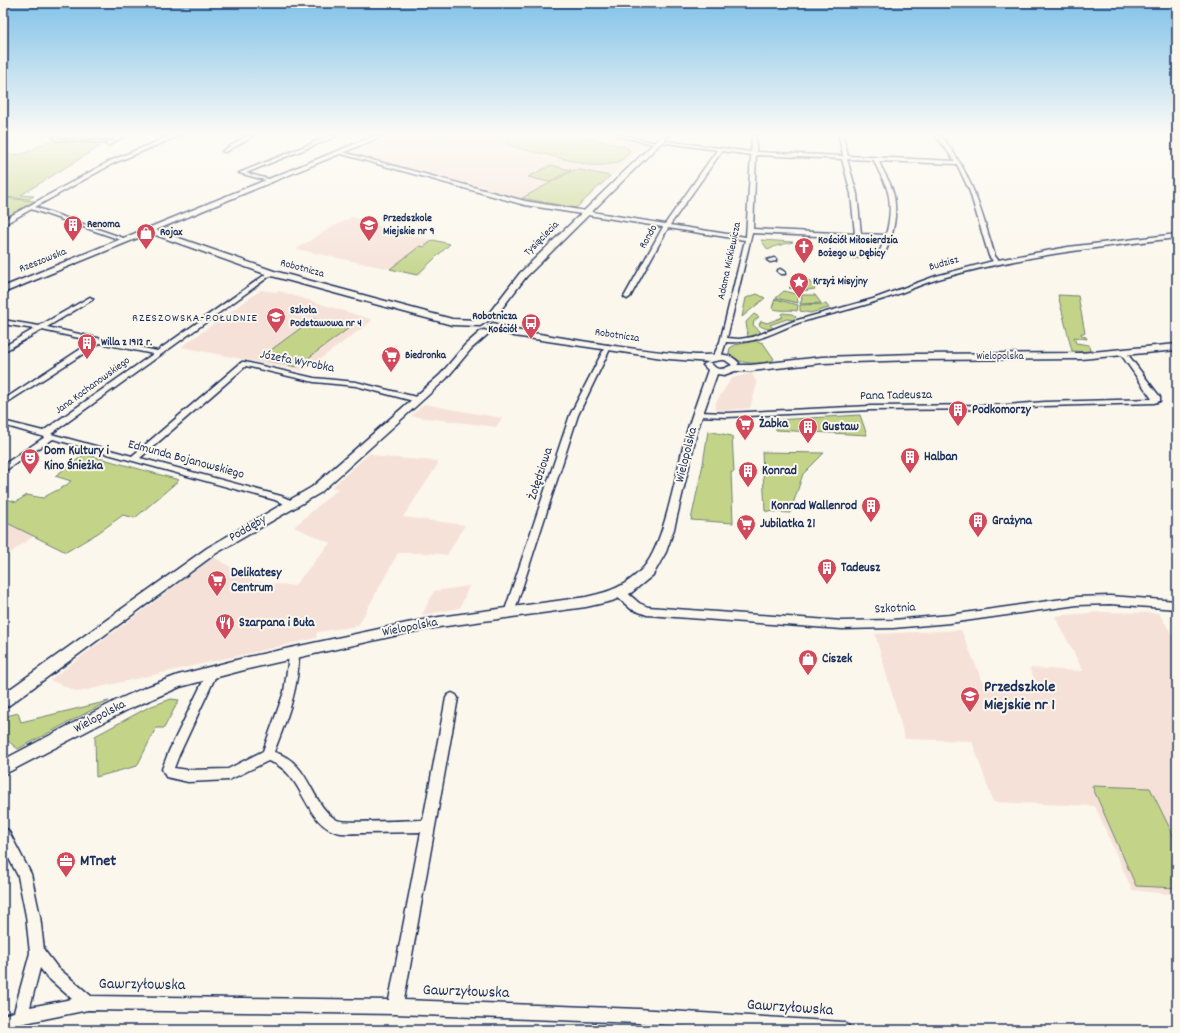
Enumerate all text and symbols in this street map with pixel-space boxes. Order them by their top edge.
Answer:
place label: Przedszkole Miejskie nr 9 [383,211,434,240]
building icon: Renoma [62,214,84,242]
school or university icon: Przedszkole Miejskie nr 9 [358,214,380,242]
place label: Renoma [87,217,121,233]
street label: Tysiąclecia [521,217,564,260]
street label: Adama Mickiewicza [714,220,746,301]
shop icon: Rojax [135,222,157,250]
street label: Rondo [636,222,662,252]
place label: Rojax [160,225,183,241]
place label: Kościół Miłosierdzia Bożego w Dębicy [818,233,898,262]
church icon: Kościół Miłosierdzia Bożego w Dębicy [793,236,815,264]
street label: Rzeszowska [17,244,70,278]
street label: Budzisz [927,252,961,276]
street label: Robotnicza [278,255,327,283]
place icon: Krzyż Misyjny [788,271,810,299]
place label: Krzyż Misyjny [813,274,868,290]
place label: Szkoła Podstawowa nr 4 [290,303,362,332]
school or university icon: Szkoła Podstawowa nr 4 [265,306,287,334]
place label: Robotnicza Kościół [472,309,518,338]
district label: RZESZOWSKA-POŁUDNIE [132,310,258,327]
bus stop icon: Robotnicza Kościół [520,312,542,340]
street label: Robotnicza [594,325,641,347]
building icon: Willa z 1912 r. [76,332,98,360]
place label: Willa z 1912 r. [101,335,152,351]
street label: Józefa Wyrobka [258,345,337,379]
supermarket icon: Biedronka [380,345,402,373]
place label: Biedronka [405,348,447,364]
street label: Wielopolska [976,349,1025,365]
street label: Jana Kochanowskiego [52,353,134,419]
street label: Pana Tadeusza [860,386,933,406]
building icon: Podkomorzy [947,399,969,427]
place label: Podkomorzy [972,401,1031,420]
supermarket icon: Żabka [734,413,756,441]
place label: Żabka [759,415,789,434]
building icon: Gustaw [797,416,819,444]
place label: Gustaw [822,418,860,437]
street label: Wielopolska [671,425,703,485]
street label: Edmunda Bojanowskiego [126,435,246,485]
place label: Dom Kultury i Kino Śnieżka [44,442,110,476]
street label: Żołędziowa [524,444,559,503]
building icon: Halban [899,446,921,474]
theatre icon: Dom Kultury i Kino Śnieżka [19,447,41,475]
place label: Halban [924,448,958,467]
building icon: Konrad [737,460,759,488]
place label: Konrad [762,462,797,481]
building icon: Konrad Wallenrod [860,495,882,523]
place label: Konrad Wallenrod [771,497,857,516]
street label: Poddęby [226,510,271,547]
building icon: Grażyna [967,510,989,538]
place label: Grażyna [992,512,1033,531]
supermarket icon: Jubilatka 21 [735,513,757,541]
place label: Jubilatka 21 [760,515,815,534]
building icon: Tadeusz [816,557,838,585]
place label: Tadeusz [841,559,881,578]
place label: Delikatesy Centrum [231,564,282,598]
supermarket icon: Delikatesy Centrum [206,569,228,597]
street label: Szkotnia [874,598,917,620]
restaurant icon: Szarpana i Buła [214,612,236,640]
street label: Wielopolska [381,613,440,643]
place label: Szarpana i Buła [239,614,315,633]
shop icon: Ciszek [797,648,819,676]
place label: Ciszek [822,650,853,669]
place label: Przedszkole Miejskie nr 1 [984,676,1055,717]
school or university icon: Przedszkole Miejskie nr 1 [959,685,981,713]
street label: Wielopolska [71,695,130,739]
office icon: MTnet [55,850,77,878]
place label: MTnet [80,850,116,873]
street label: Gawrzyłowska [98,973,186,997]
street label: Gawrzyłowska [422,979,510,1005]
street label: Gawrzyłowska [746,994,835,1023]

